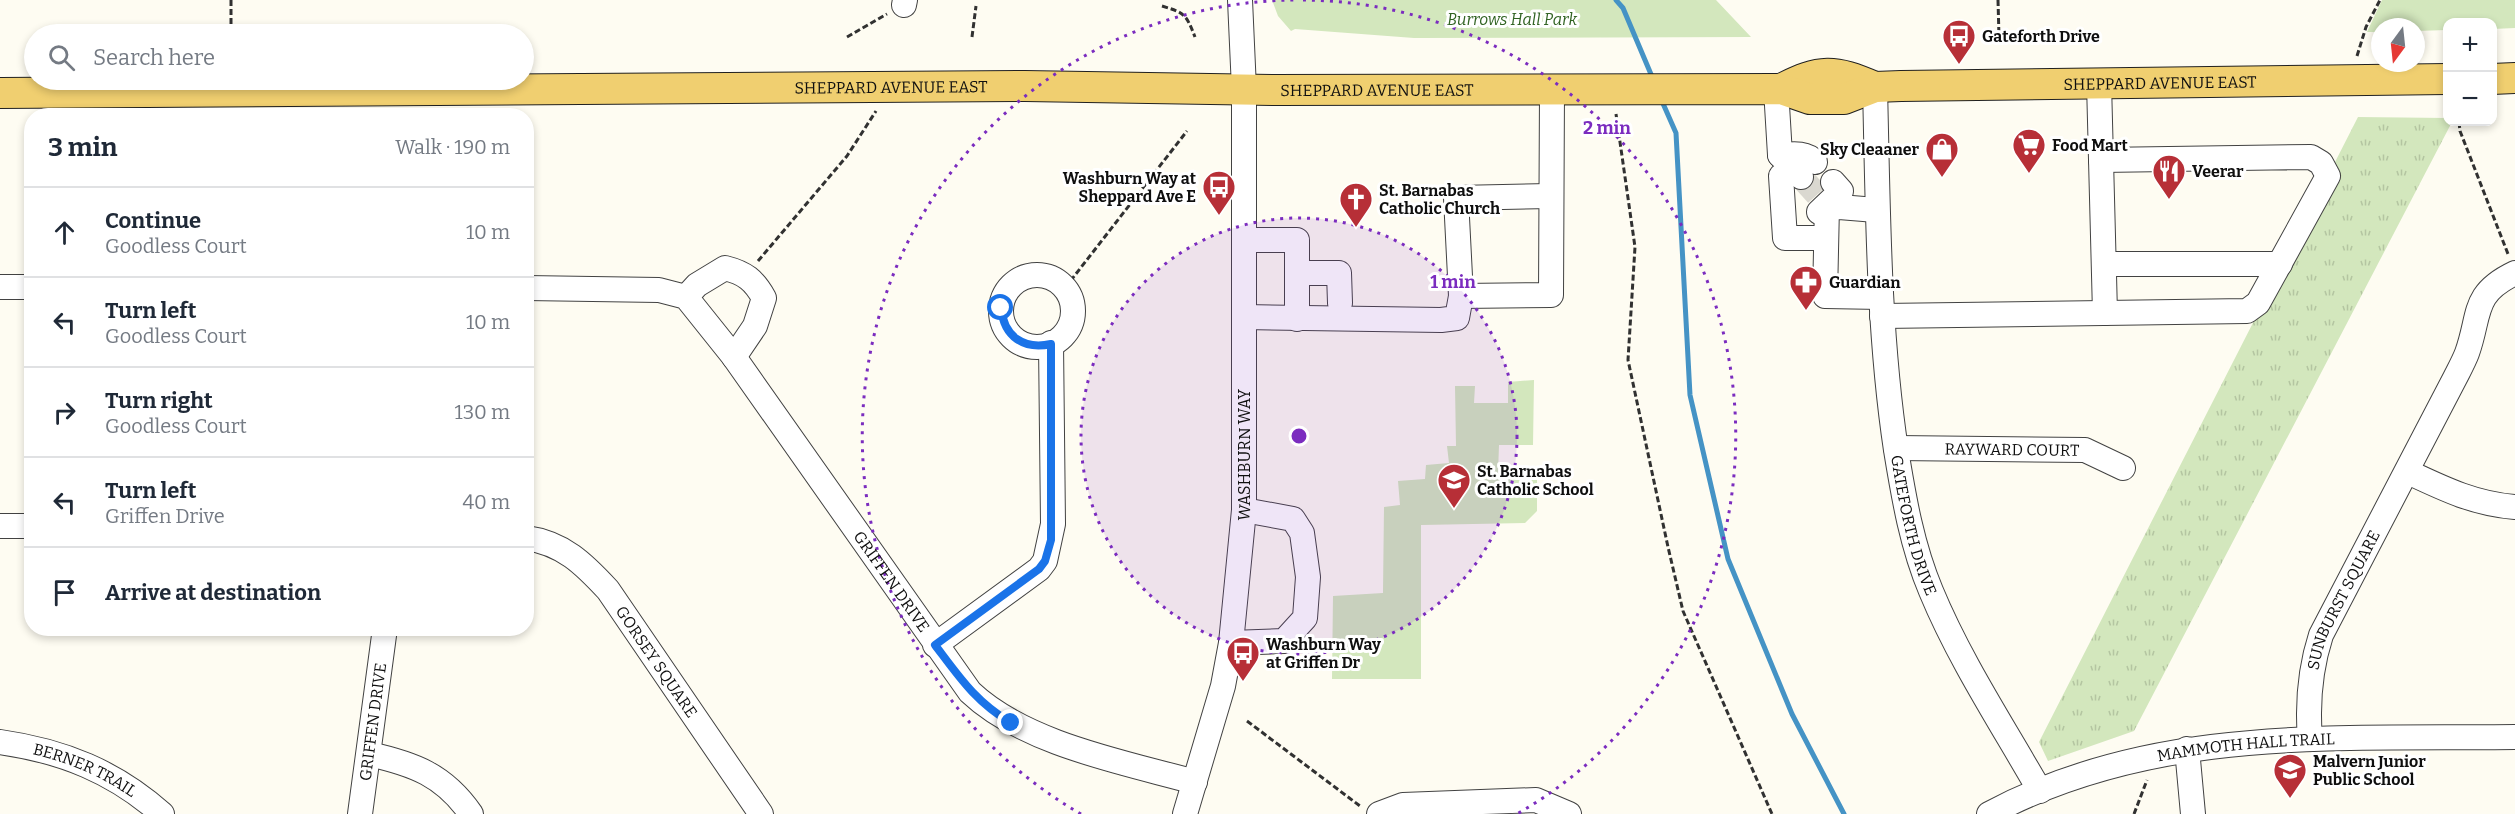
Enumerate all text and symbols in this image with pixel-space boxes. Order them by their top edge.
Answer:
park label: Burrows Hall Park [1447,10,1577,29]
bus stop icon: Gateforth Drive [1941,18,1977,65]
north arrow [2371,18,2425,72]
map controls [2443,18,2497,126]
button: + [2443,18,2497,72]
search box [24,24,534,90]
place label: Gateforth Drive [1982,27,2100,46]
icon: search [45,41,78,74]
text: Search here [93,44,215,71]
street label: SHEPPARD AVENUE EAST [2063,72,2257,93]
button: − [2443,72,2497,126]
street label: SHEPPARD AVENUE EAST [794,77,988,97]
street label: SHEPPARD AVENUE EAST [1280,80,1474,99]
text: 2 min [1583,117,1631,139]
supermarket icon: Food Mart [2011,127,2047,174]
shop icon: Sky Cleaaner [1924,131,1960,178]
text: 3 min [48,132,117,163]
text: Walk · 190 m [395,135,510,159]
place label: Food Mart [2052,136,2129,155]
place label: Sky Cleaaner [1820,140,1919,159]
restaurant icon: Veerar [2151,153,2187,200]
place label: Veerar [2192,162,2244,181]
place label: Washburn Way at Sheppard Ave E [1063,169,1197,206]
bus stop icon: Washburn Way at Sheppard Ave E [1201,169,1237,216]
church icon: St. Barnabas Catholic Church [1338,181,1374,228]
place label: St. Barnabas Catholic Church [1379,181,1500,218]
text: Continue [105,207,201,234]
icon: ahead [48,216,81,249]
text: 10 m [466,220,510,244]
text: Goodless Court [105,234,247,258]
pharmacy icon: Guardian [1788,264,1824,311]
text: 1 min [1430,271,1476,293]
place label: Guardian [1829,273,1901,292]
route start [987,294,1013,320]
text: Turn left [105,297,197,324]
icon: left [48,306,81,339]
text: 10 m [466,310,510,334]
text: Goodless Court [105,324,247,348]
text: Turn right [105,387,213,414]
street label: WASHBURN WAY [1233,388,1254,522]
icon: right [48,396,81,429]
text: 130 m [455,400,510,424]
text: Goodless Court [105,414,247,438]
centre of rings [1289,426,1309,446]
street label: RAYWARD COURT [1944,439,2080,459]
street label: GATEFORTH DRIVE [1887,453,1941,598]
school or university icon: St. Barnabas Catholic School [1436,462,1472,509]
place label: St. Barnabas Catholic School [1477,462,1594,499]
text: Turn left [105,477,197,504]
icon: left [48,486,81,519]
text: 40 m [462,490,510,514]
text: Griffen Drive [105,504,225,528]
street label: GRIFFEN DRIVE [850,527,934,635]
street label: SUNBURST SQUARE [2303,527,2384,671]
icon: arrive [48,576,81,609]
text: Arrive at destination [105,579,321,606]
street label: GORSEY SQUARE [612,602,702,721]
bus stop icon: Washburn Way at Griffen Dr [1225,635,1261,682]
place label: Washburn Way at Griffen Dr [1266,635,1381,672]
street label: GRIFFEN DRIVE [355,662,390,782]
route end [997,709,1023,735]
street label: MAMMOTH HALL TRAIL [2156,729,2335,765]
street label: BERNER TRAIL [32,739,141,801]
school or university icon: Malvern Junior Public School [2272,752,2308,799]
place label: Malvern Junior Public School [2313,752,2426,789]

